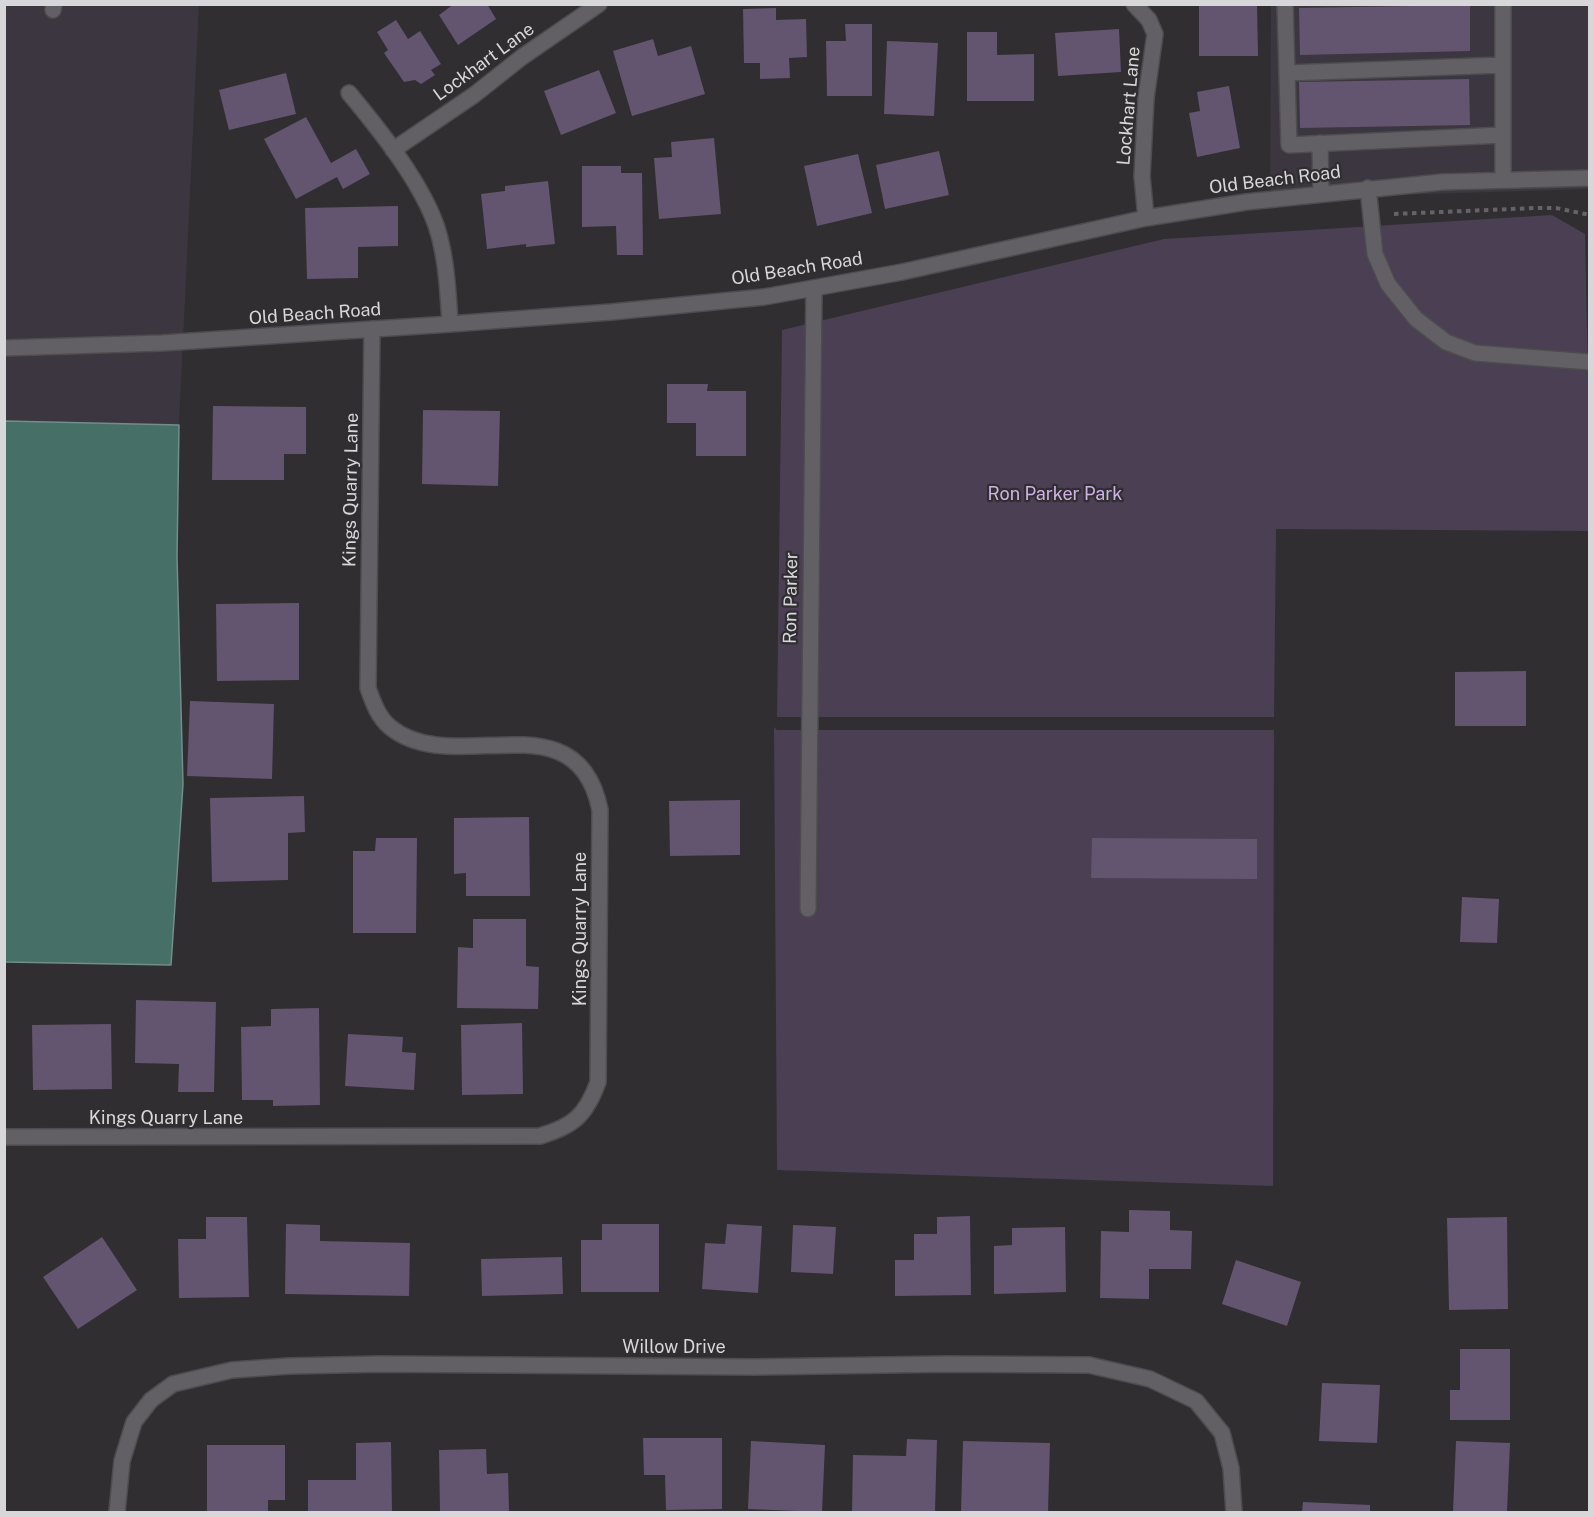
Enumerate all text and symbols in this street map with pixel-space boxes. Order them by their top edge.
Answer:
street label: Lockhart Lane [429,18,539,106]
street label: Lockhart Lane [1113,46,1145,166]
street label: Old Beach Road [1208,161,1342,199]
street label: Old Beach Road [730,248,864,290]
street label: Old Beach Road [248,299,382,329]
street label: Kings Quarry Lane [339,413,363,567]
park label: Ron Parker Park [988,483,1122,505]
street label: Ron Parker [779,552,803,644]
street label: Kings Quarry Lane [569,852,591,1006]
street label: Kings Quarry Lane [89,1107,243,1129]
street label: Willow Drive [622,1336,726,1358]

